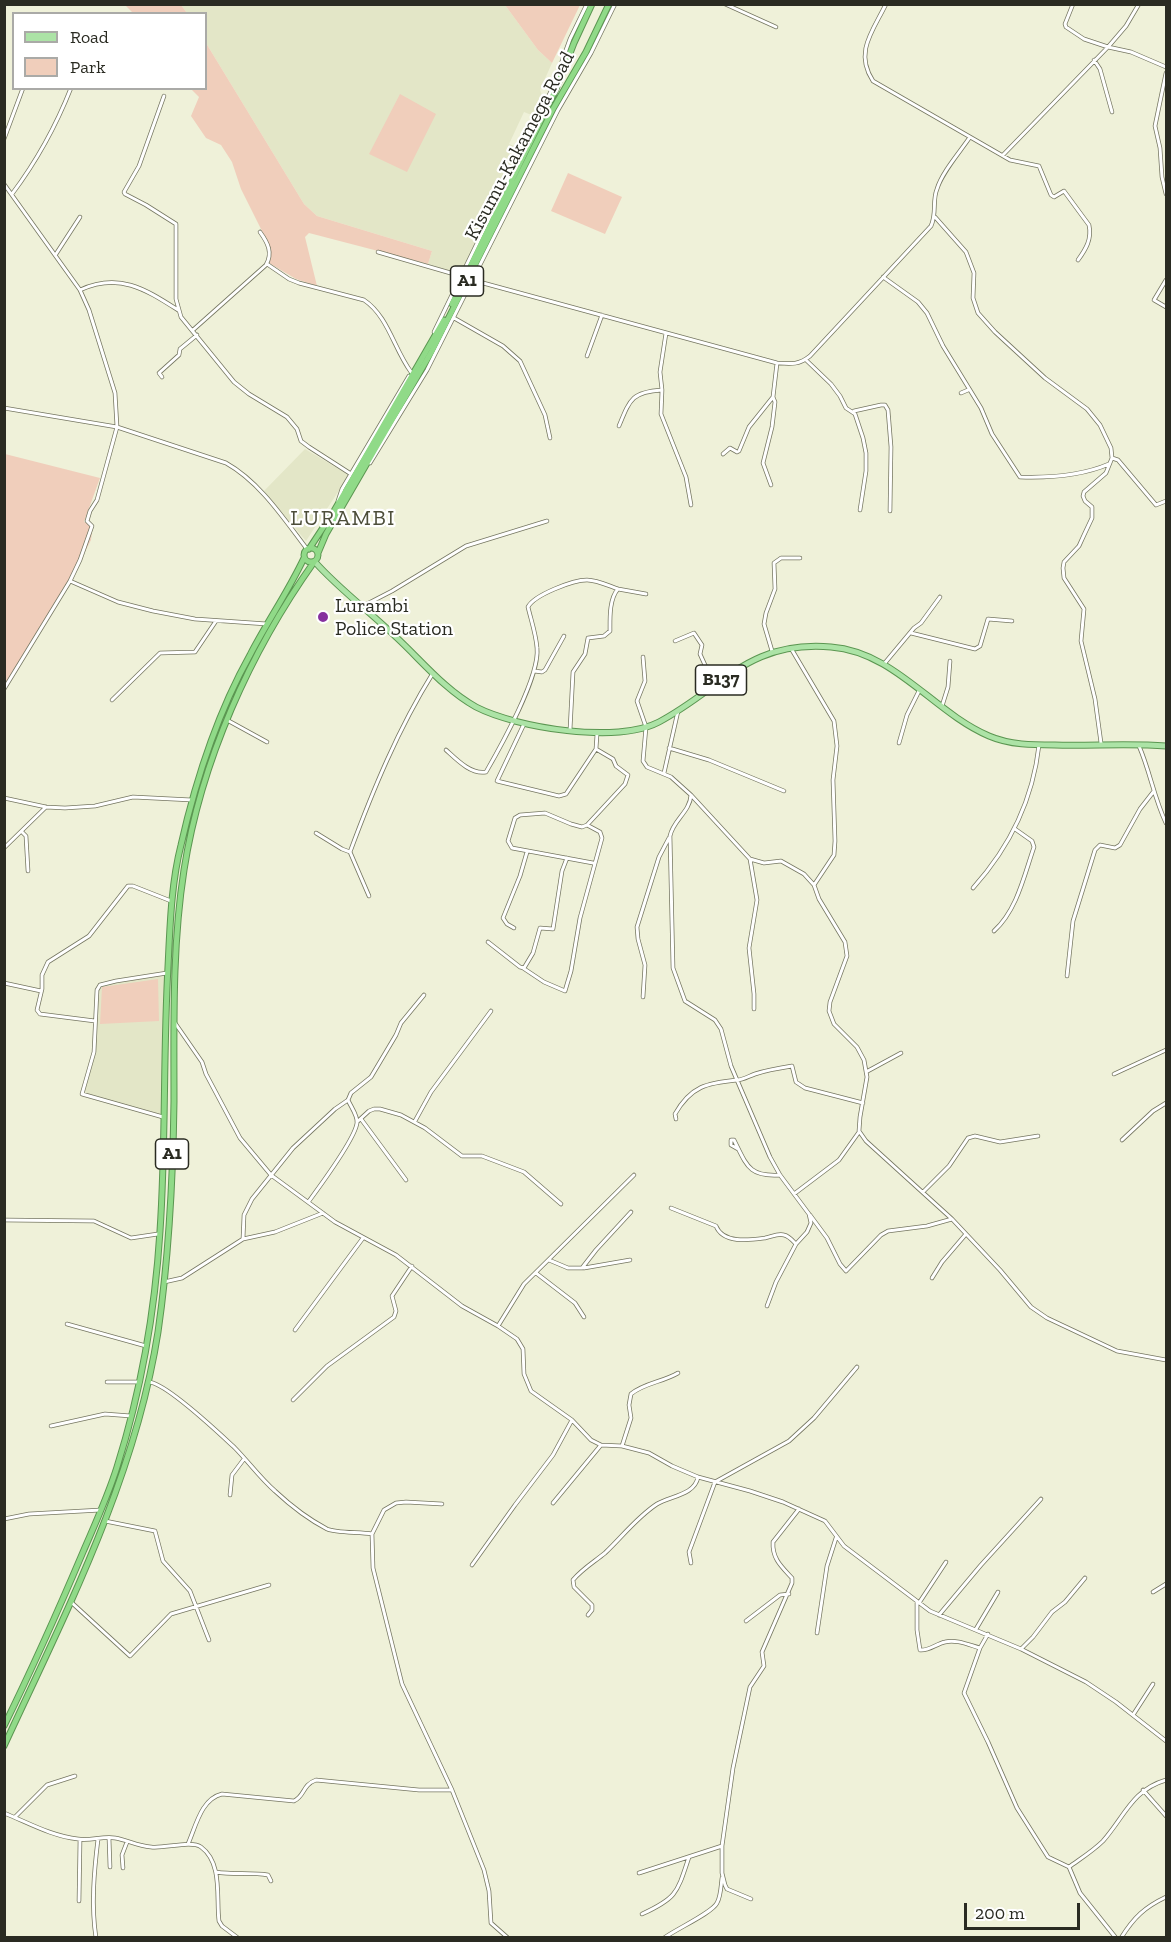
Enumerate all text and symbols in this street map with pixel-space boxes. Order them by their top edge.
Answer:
legend [12,12,207,90]
text: Road [70,26,109,48]
street label: Kisumu-Kakamega Road [460,47,580,245]
text: Park [70,56,106,78]
road number: A1 [450,266,484,296]
district label: LURAMBI [290,506,396,532]
place label: Lurambi Police Station [335,594,453,641]
marker: Lurambi Police Station [316,610,330,624]
road number: B137 [696,665,746,695]
road number: A1 [156,1139,188,1169]
scale bar [967,1891,1082,1929]
text: 200 m [975,1902,1025,1924]

